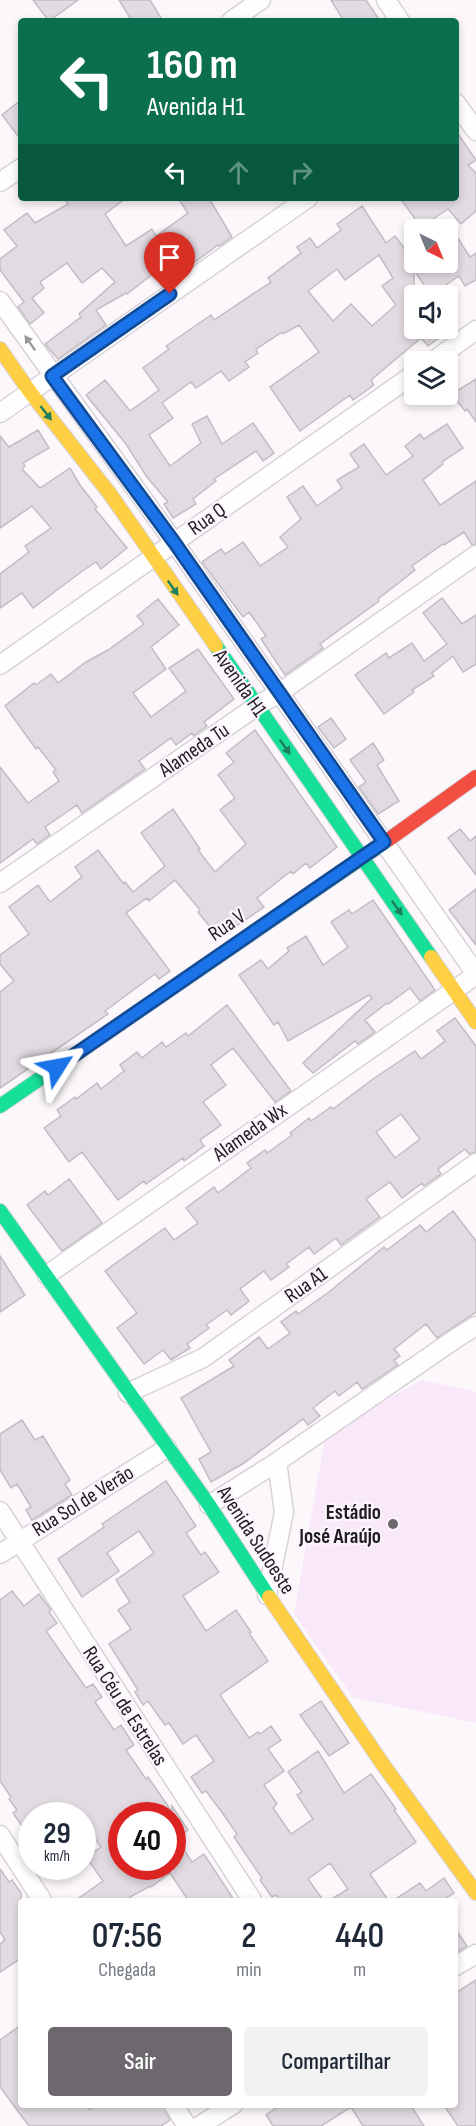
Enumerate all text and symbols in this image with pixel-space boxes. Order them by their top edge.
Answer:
text: 160 m [147,40,238,91]
icon: left [48,42,126,120]
text: Avenida H1 [147,91,245,123]
icon: left [159,156,192,189]
icon: ahead [222,156,255,189]
icon: right [285,156,318,189]
north arrow [404,219,458,273]
map controls [404,219,458,405]
pin [144,232,195,294]
icon: arrive [153,241,186,274]
button: sound [404,285,458,339]
one-way arrow [24,336,36,352]
button: layers [404,351,458,405]
one-way arrow [40,405,53,421]
street label: Rua Q [183,497,231,541]
one-way arrow [167,579,179,595]
street label: Avenida H1 [207,644,272,722]
street label: Alameda Tu [153,718,234,783]
one-way arrow [279,739,291,755]
one-way arrow [391,899,403,915]
street label: Rua V [204,903,251,946]
position arrow [25,1035,89,1099]
street label: Alameda Wx [207,1097,292,1167]
street label: Rua A1 [280,1261,333,1308]
street label: Rua Sol de Verão [28,1460,138,1542]
street label: Avenida Sudoeste [211,1480,300,1599]
place label: Estádio José Araújo [298,1500,381,1549]
marker: Estádio José Araújo [386,1517,400,1531]
street label: Rua Céu de Estrelas [77,1642,173,1770]
speed limit sign: 40 [108,1802,186,1880]
text: 29 [43,1816,71,1852]
text: km/h [44,1847,70,1866]
text: 07:56 [92,1915,163,1958]
text: 2 [241,1915,257,1958]
text: 440 [335,1915,384,1958]
text: Chegada [98,1958,156,1982]
text: min [236,1958,261,1982]
text: m [353,1958,366,1982]
button: Sair [48,2027,232,2096]
button: Compartilhar [244,2027,428,2096]

